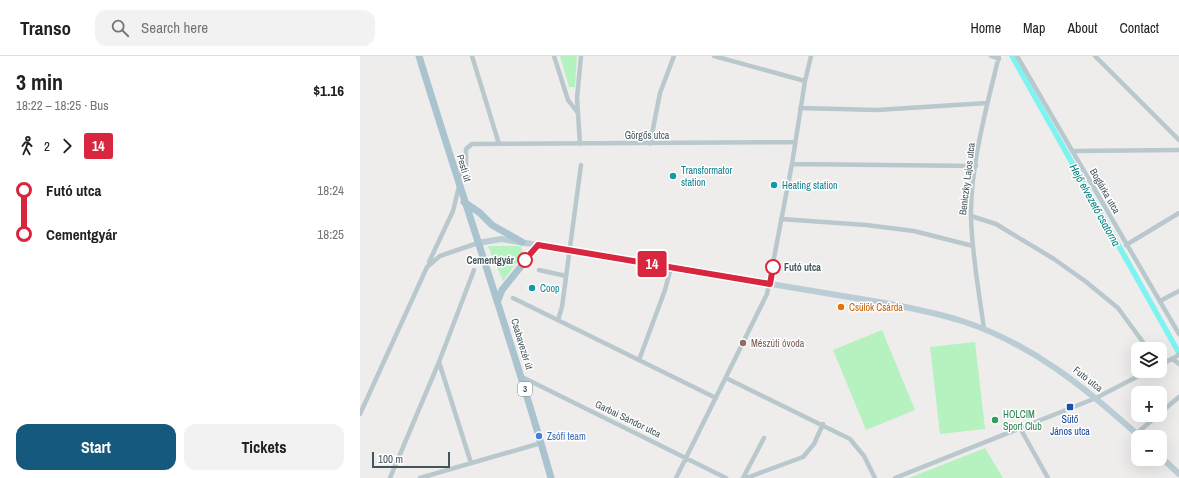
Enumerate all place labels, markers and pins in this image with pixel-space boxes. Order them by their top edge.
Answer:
place label: Transformator station [681,164,732,189]
marker: Transformator station [668,171,678,181]
place label: Heating station [782,179,838,192]
marker: Heating station [769,180,779,190]
marker: Cementgyár [517,252,533,268]
place label: Cementgyár [467,254,515,267]
marker: Futó utca [765,259,781,275]
place label: Futó utca [784,261,821,274]
place label: Coop [540,282,560,295]
marker: Coop [527,283,537,293]
place label: Csülök Csárda [849,301,903,314]
marker: Csülök Csárda [836,302,846,312]
place label: Mészúti óvoda [751,337,805,350]
marker: Mészúti óvoda [738,338,748,348]
marker: Sütő János utca [1065,402,1075,412]
place label: HOLCIM Sport Club [1003,408,1042,433]
place label: Sütő János utca [1050,413,1090,438]
marker: HOLCIM Sport Club [990,415,1000,425]
place label: Zsófi team [547,430,586,443]
marker: Zsófi team [534,431,544,441]

